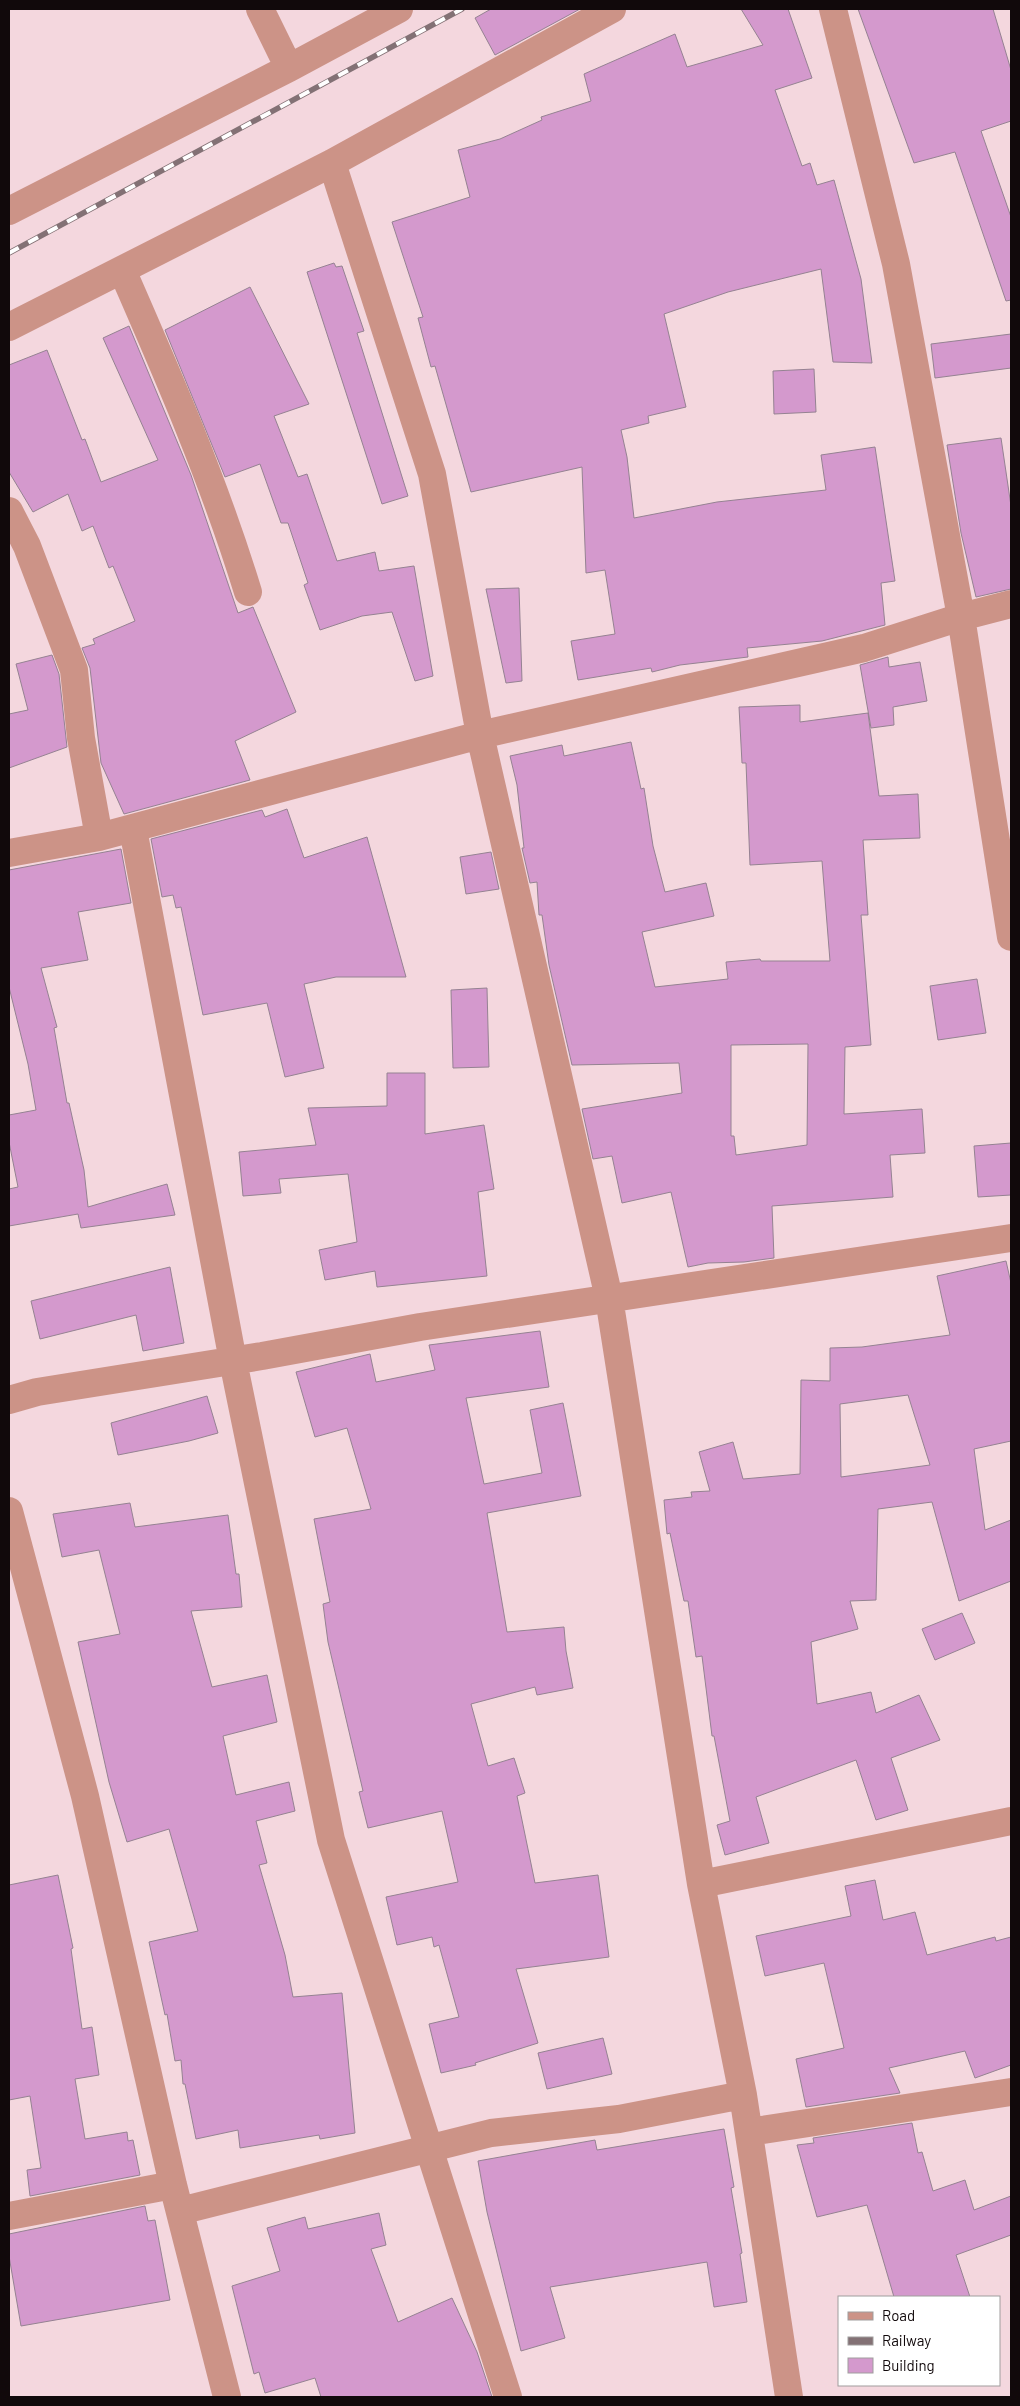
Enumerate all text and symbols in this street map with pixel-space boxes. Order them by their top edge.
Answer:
legend [838,2296,1000,2386]
text: Road [882,2306,915,2324]
text: Railway [882,2331,931,2349]
text: Building [882,2356,935,2374]

